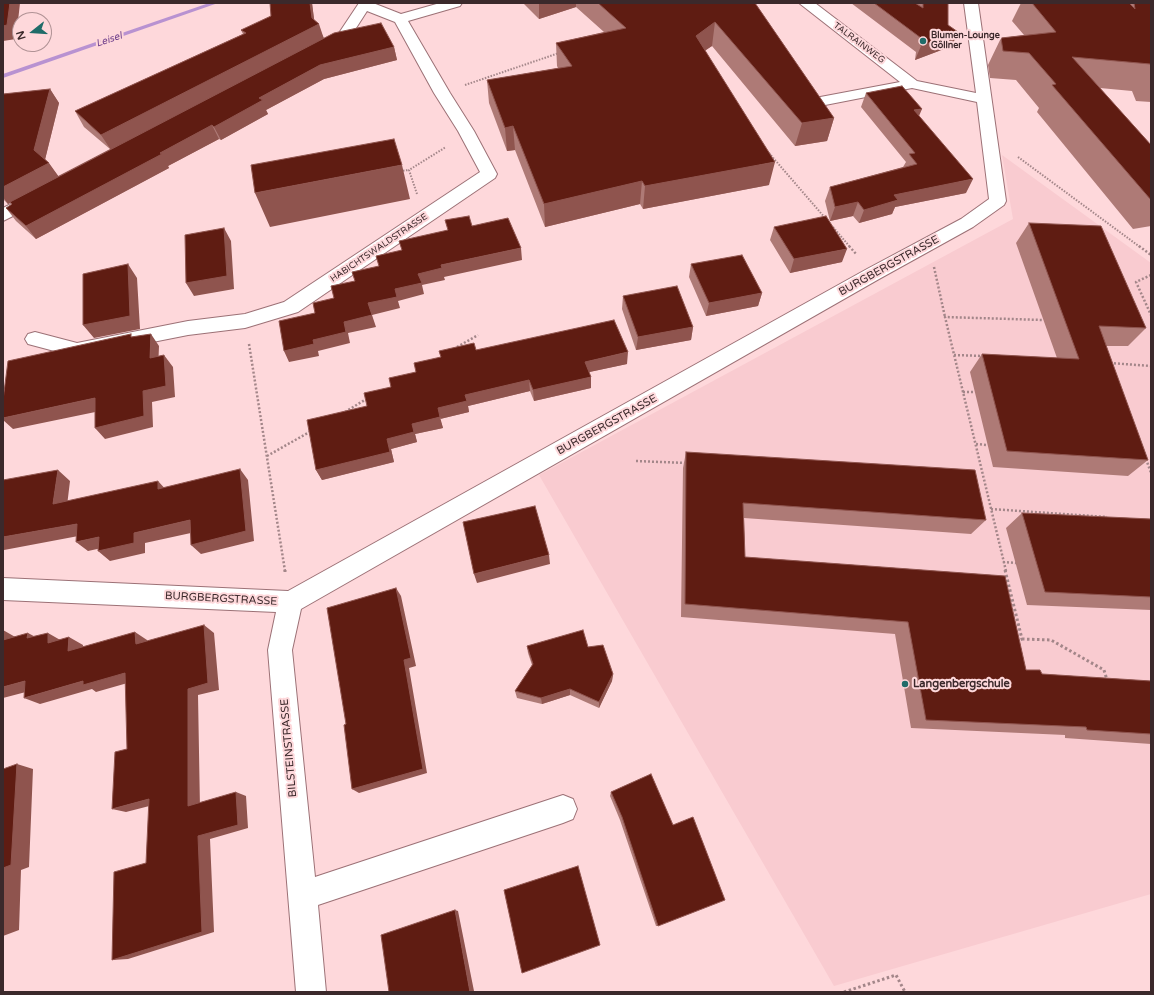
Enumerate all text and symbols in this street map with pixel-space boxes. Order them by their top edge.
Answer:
north arrow [12,12,52,52]
street label: TALRAINWEG [831,20,887,66]
text: N [13,29,29,41]
water label: Leisel [94,30,124,50]
place label: Blumen-Lounge Göllner [931,31,1000,52]
marker: Blumen-Lounge Göllner [918,36,928,46]
street label: HABICHTSWALDSTRASSE [328,211,430,285]
street label: BURGBERGSTRASSE [837,233,941,299]
street label: BURGBERGSTRASSE [555,392,659,458]
street label: BURGBERGSTRASSE [164,589,278,609]
place label: Langenbergschule [913,677,1010,691]
marker: Langenbergschule [900,679,910,689]
street label: BILSTEINSTRASSE [278,698,300,798]

